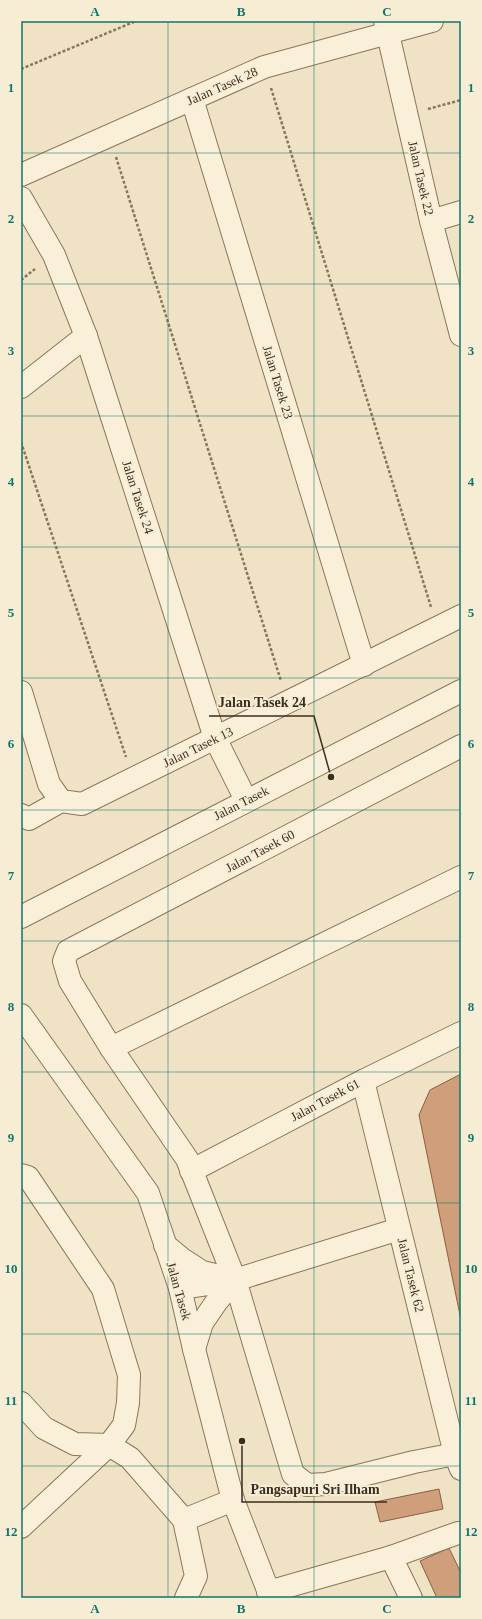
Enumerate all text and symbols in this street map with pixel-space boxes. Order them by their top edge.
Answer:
text: A [90,4,100,19]
text: B [237,4,246,19]
text: C [382,4,392,19]
street label: Jalan Tasek 28 [184,64,260,108]
text: 1 [8,80,14,95]
text: 1 [468,80,474,95]
street label: Jalan Tasek 22 [405,139,437,217]
text: 2 [8,211,14,226]
text: 2 [468,211,474,226]
text: 3 [8,343,15,358]
street label: Jalan Tasek 23 [260,343,296,421]
text: 3 [468,343,475,358]
street label: Jalan Tasek 24 [119,458,157,536]
text: 4 [8,474,15,489]
text: 4 [468,474,475,489]
text: 5 [8,605,15,620]
text: 5 [468,605,475,620]
callout: Jalan Tasek 24 [209,690,314,716]
text: Jalan Tasek 24 [218,695,306,710]
street label: Jalan Tasek 13 [161,724,235,770]
text: 6 [8,736,15,751]
text: 6 [468,736,475,751]
street label: Jalan Tasek [211,783,272,823]
street label: Jalan Tasek 60 [223,827,297,875]
text: 7 [8,868,15,883]
text: 7 [468,868,475,883]
text: 8 [8,999,15,1014]
text: 8 [468,999,475,1014]
street label: Jalan Tasek 61 [288,1076,362,1124]
text: 9 [8,1130,15,1145]
text: 9 [468,1130,475,1145]
street label: Jalan Tasek 62 [395,1236,427,1314]
street label: Jalan Tasek [164,1260,195,1322]
text: 10 [5,1261,18,1276]
text: 10 [465,1261,478,1276]
text: 11 [5,1393,17,1408]
text: 11 [465,1393,477,1408]
callout: Pangsapuri Sri Ilham [242,1476,387,1502]
text: Pangsapuri Sri Ilham [250,1482,380,1497]
text: 12 [5,1524,18,1539]
text: 12 [465,1524,478,1539]
text: A [90,1601,100,1616]
text: B [237,1601,246,1616]
text: C [382,1601,392,1616]

